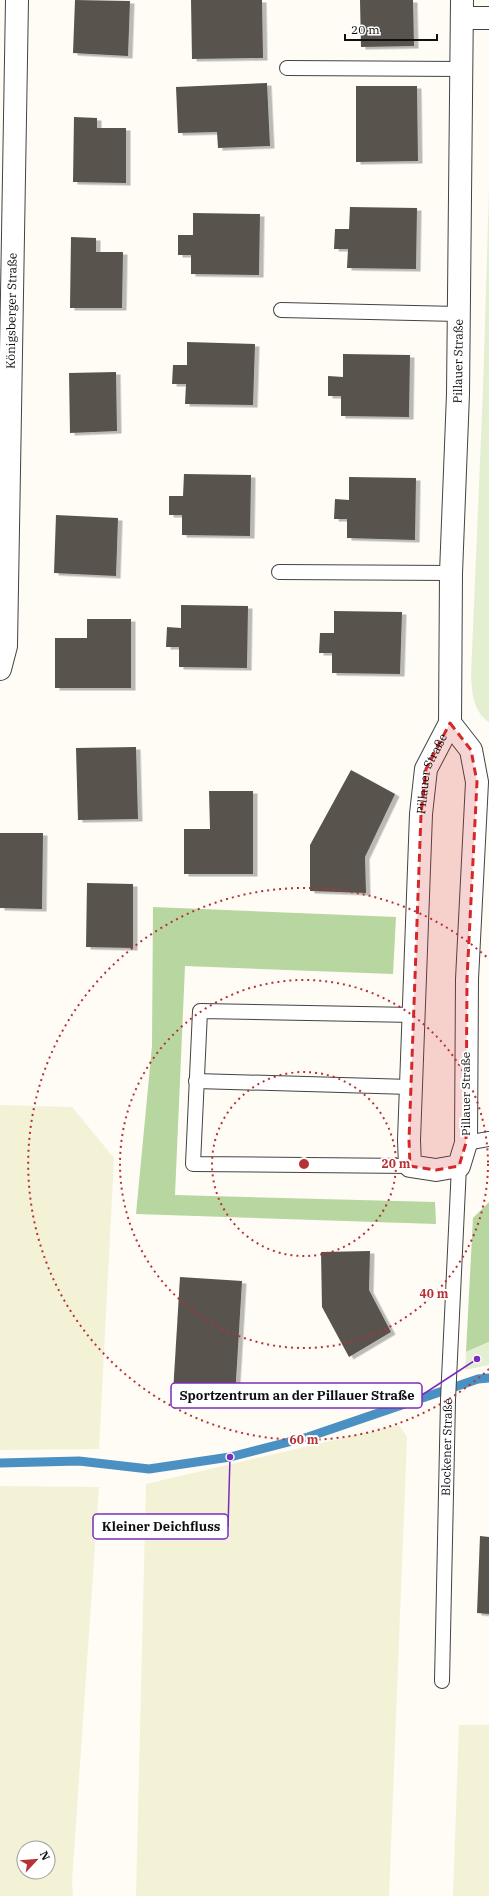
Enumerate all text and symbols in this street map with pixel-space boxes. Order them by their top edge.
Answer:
scale bar [345,16,437,42]
text: 20 m [351,22,380,37]
street label: Königsberger Straße [3,253,20,369]
street label: Pillauer Straße [450,319,466,404]
street label: Pillauer Straße [413,731,450,815]
street label: Pillauer Straße [458,1052,473,1136]
text: 20 m [382,1156,411,1171]
centre of rings [297,1157,311,1171]
text: 40 m [420,1286,449,1301]
callout: Sportzentrum an der Pillauer Straße [171,1383,422,1408]
text: Sportzentrum an der Pillauer Straße [179,1387,415,1404]
street label: Blockener Straße [438,1398,455,1496]
text: 60 m [290,1432,319,1447]
callout: Kleiner Deichfluss [93,1514,228,1539]
text: Kleiner Deichfluss [102,1518,221,1535]
north arrow [16,1840,56,1880]
text: N [37,1849,53,1863]

